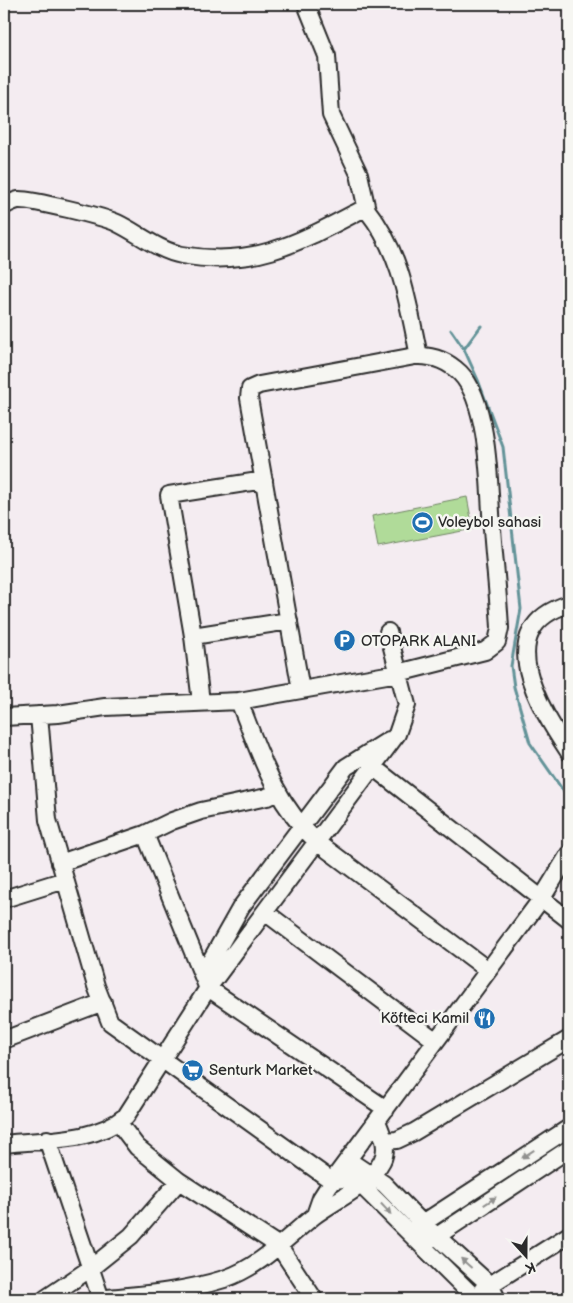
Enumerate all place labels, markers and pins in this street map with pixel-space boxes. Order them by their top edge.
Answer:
sports icon: Voleybol sahasi [410,510,434,534]
place label: Voleybol sahasi [438,513,541,532]
parking icon: OTOPARK ALANI [333,629,357,653]
place label: OTOPARK ALANI [361,632,476,651]
restaurant icon: Köfteci Kamil [473,1006,497,1030]
place label: Köfteci Kamil [381,1009,469,1028]
supermarket icon: Senturk Market [181,1058,205,1082]
place label: Senturk Market [209,1061,313,1080]

